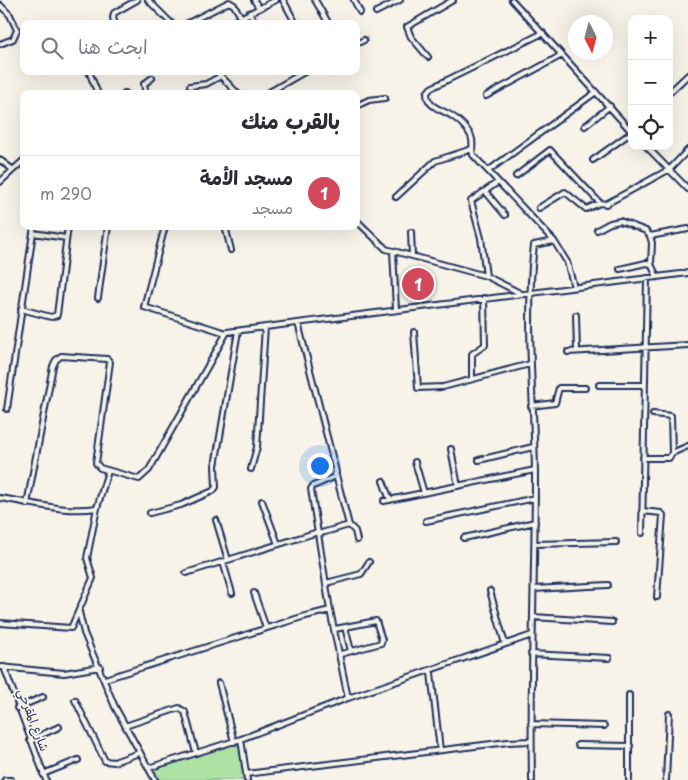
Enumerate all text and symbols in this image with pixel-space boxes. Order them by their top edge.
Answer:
north arrow [568,15,613,60]
map controls [628,15,673,150]
button: + [628,15,673,60]
search box [20,20,360,75]
text: ابحث هنا [78,32,148,60]
icon: search [38,34,66,62]
button: − [628,60,673,105]
text: بالقرب منك [241,104,340,136]
button: locate [628,105,673,150]
text: مسجد الأمة [200,163,293,191]
text: 290 m [40,181,92,205]
text: 1 [320,181,328,205]
text: مسجد [252,195,293,219]
pin: 1 [402,265,434,303]
your location [307,453,333,479]
street label: شارع المقرحي [11,686,54,755]

